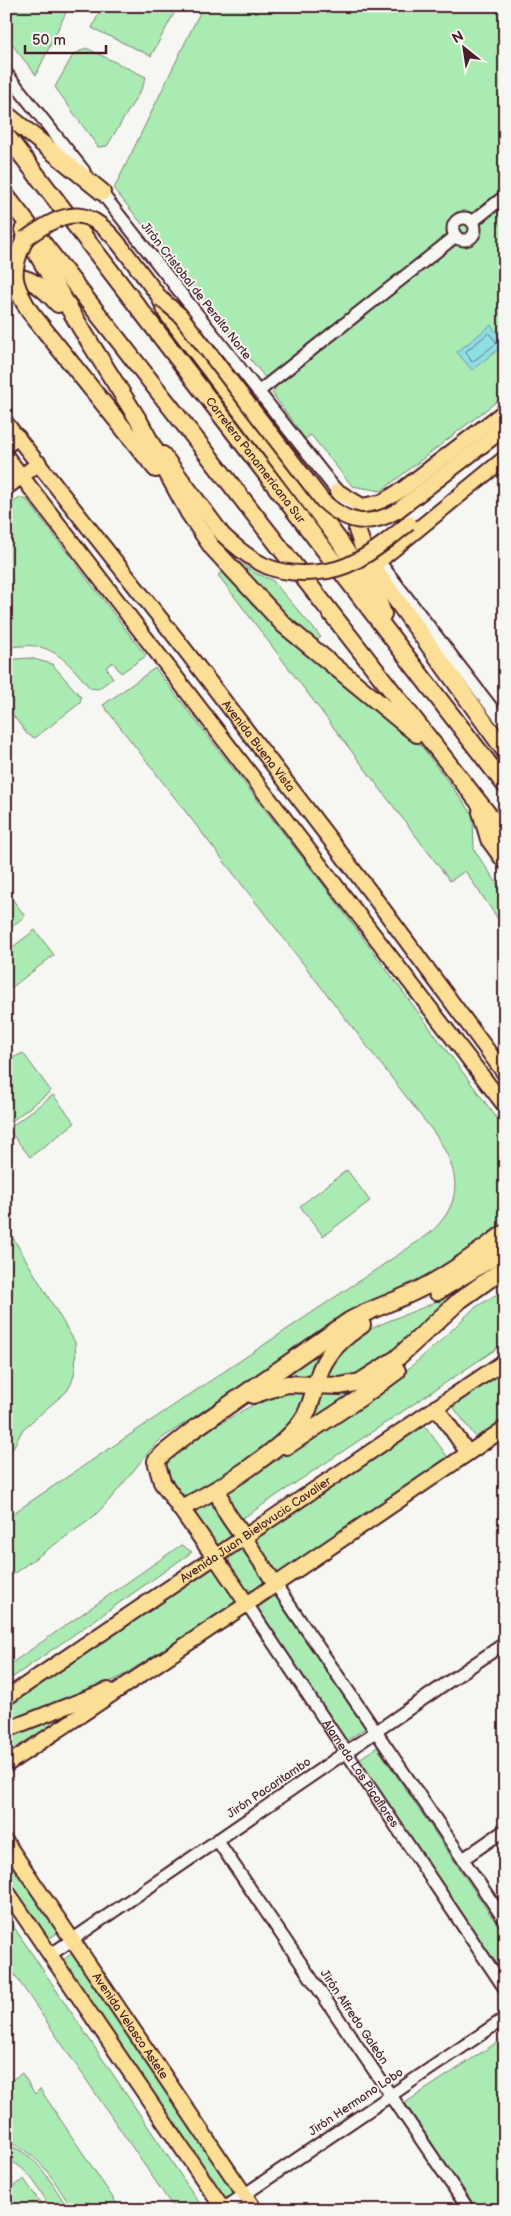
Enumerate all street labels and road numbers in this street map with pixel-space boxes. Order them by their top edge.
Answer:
street label: Jirón Cristobal de Peralta Norte [138,219,254,363]
street label: Carretera Panamericana Sur [202,394,309,527]
street label: Avenida Buena Vista [219,697,298,795]
street label: Avenida Juan Bielovucic Cavalier [177,1473,334,1586]
street label: Alameda Los Picaflores [319,1717,402,1830]
street label: Jirón Pacaritambo [224,1754,314,1822]
street label: Jirón Alfredo Galeón [317,1967,391,2067]
street label: Avenida Velasco Astete [89,1970,172,2082]
street label: Jirón Hermano Lobo [306,2065,406,2139]

